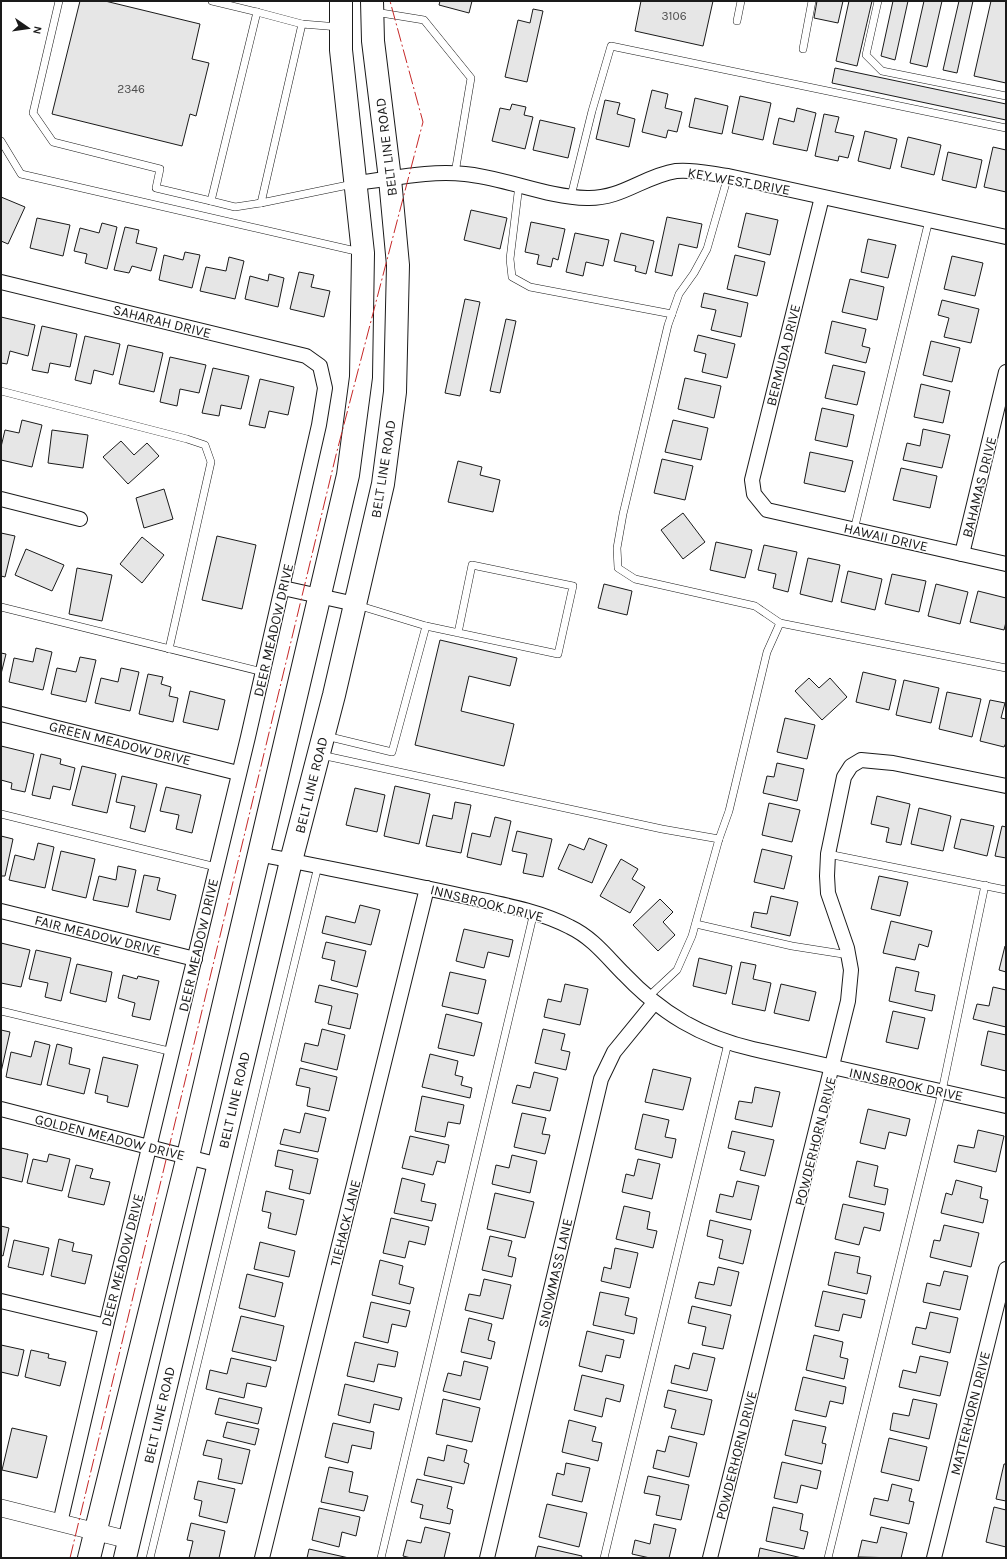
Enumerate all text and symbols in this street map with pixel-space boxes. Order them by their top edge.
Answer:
north arrow [8,8,48,48]
house number: 3106 [661,9,687,23]
text: N [30,25,44,35]
house number: 2346 [117,82,145,96]
street label: BELT LINE ROAD [372,97,401,197]
street label: KEY WEST DRIVE [686,164,792,199]
street label: SAHARAH DRIVE [111,301,213,342]
street label: BERMUDA DRIVE [763,302,804,408]
street label: BELT LINE ROAD [367,419,400,519]
street label: BAHAMAS DRIVE [959,435,1000,539]
street label: HAWAII DRIVE [842,520,930,555]
street label: DEER MEADOW DRIVE [250,562,297,698]
street label: GREEN MEADOW DRIVE [47,718,193,769]
street label: BELT LINE ROAD [291,735,332,835]
street label: DEER MEADOW DRIVE [175,877,222,1013]
street label: INNSBROOK DRIVE [428,881,545,926]
street label: FAIR MEADOW DRIVE [33,912,163,959]
street label: BELT LINE ROAD [215,1050,254,1150]
street label: INNSBROOK DRIVE [847,1064,964,1105]
street label: POWDERHORN DRIVE [791,1075,840,1207]
street label: GOLDEN MEADOW DRIVE [33,1111,187,1164]
street label: TIEHACK LANE [327,1178,364,1268]
street label: DEER MEADOW DRIVE [98,1192,147,1328]
street label: SNOWMASS LANE [535,1217,576,1329]
street label: MATTERHORN DRIVE [947,1349,994,1477]
street label: BELT LINE ROAD [140,1365,179,1465]
street label: POWDERHORN DRIVE [712,1389,761,1521]

